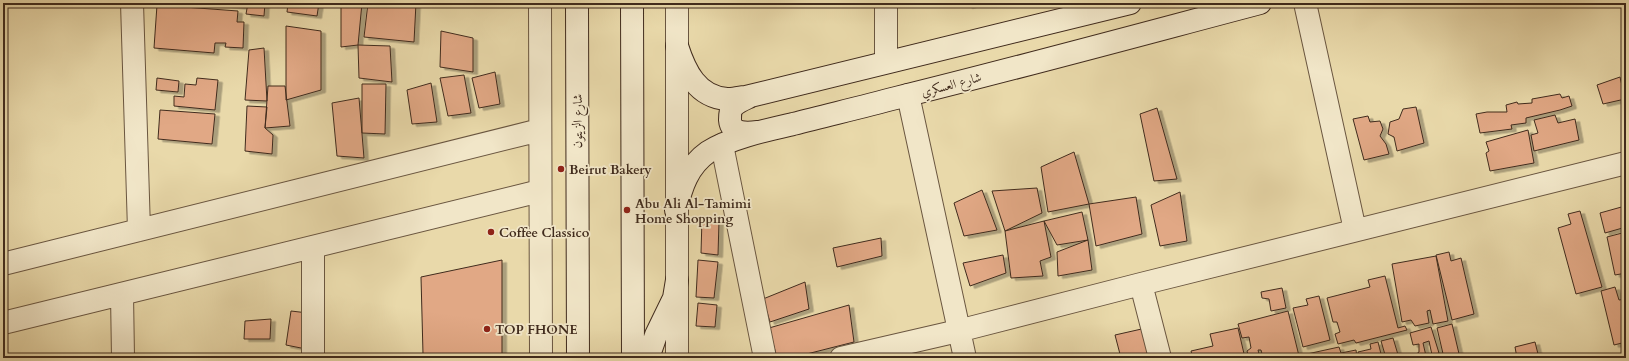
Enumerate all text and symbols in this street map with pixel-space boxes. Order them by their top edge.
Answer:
street label: شارع العسكري [919,68,984,104]
street label: شارع الزيتون [569,94,589,148]
place label: Beirut Bakery [569,161,652,179]
marker: Beirut Bakery [556,164,566,174]
place label: Abu Ali Al-Tamimi Home Shopping [635,195,751,228]
marker: Abu Ali Al-Tamimi Home Shopping [622,205,632,215]
place label: Coffee Classico [499,224,590,242]
marker: Coffee Classico [486,227,496,237]
place label: TOP FHONE [495,321,578,339]
marker: TOP FHONE [482,324,492,334]

